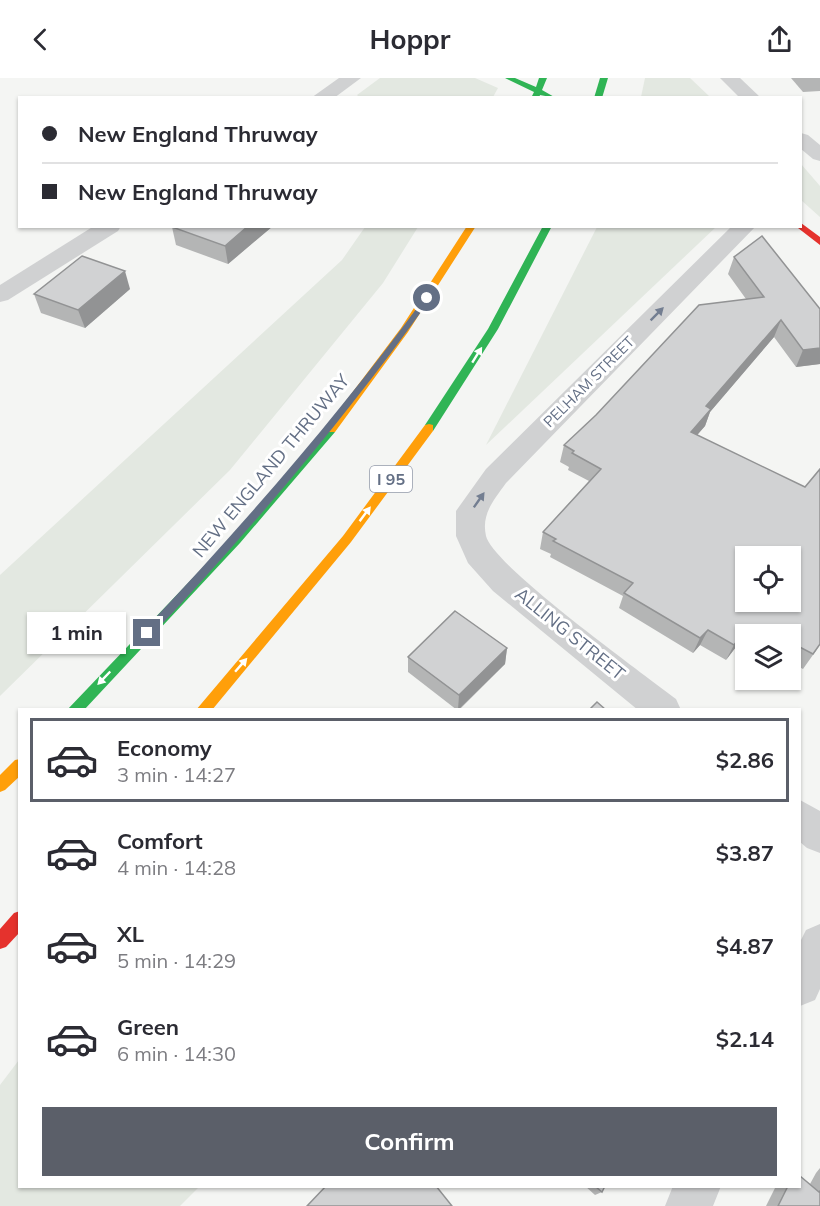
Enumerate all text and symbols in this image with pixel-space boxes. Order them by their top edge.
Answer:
text: Hoppr [370,22,450,56]
icon: back [24,23,57,56]
icon: share [763,23,796,56]
text: New England Thruway [78,120,318,148]
text: New England Thruway [78,178,318,206]
route start [413,284,440,311]
one-way arrow [650,308,664,322]
street label: PELHAM STREET [539,332,638,431]
one-way arrow [472,347,483,363]
street label: NEW ENGLAND THRUWAY [187,368,355,562]
road number: I 95 [370,466,412,492]
one-way arrow [473,493,485,509]
one-way arrow [358,506,371,522]
map controls [735,546,801,690]
button: locate [735,546,801,612]
street label: ALLING STREET [511,582,630,685]
callout: 1 min [27,612,126,654]
route end [133,619,160,646]
text: 1 min [50,620,103,645]
button: layers [735,624,801,690]
one-way arrow [235,657,248,673]
one-way arrow [98,671,112,685]
icon: car [45,733,99,787]
text: Economy [117,734,212,762]
text: $2.86 [716,746,774,774]
text: 3 min · 14:27 [117,762,236,787]
icon: car [45,826,99,880]
text: Comfort [117,827,203,855]
text: $3.87 [716,839,774,867]
text: 4 min · 14:28 [117,855,236,880]
icon: car [45,919,99,973]
text: XL [117,920,144,948]
text: $4.87 [716,932,774,960]
text: 5 min · 14:29 [117,948,236,973]
icon: car [45,1012,99,1066]
text: Green [117,1013,179,1041]
text: $2.14 [716,1025,774,1053]
text: 6 min · 14:30 [117,1041,236,1066]
button: Confirm [42,1107,777,1176]

